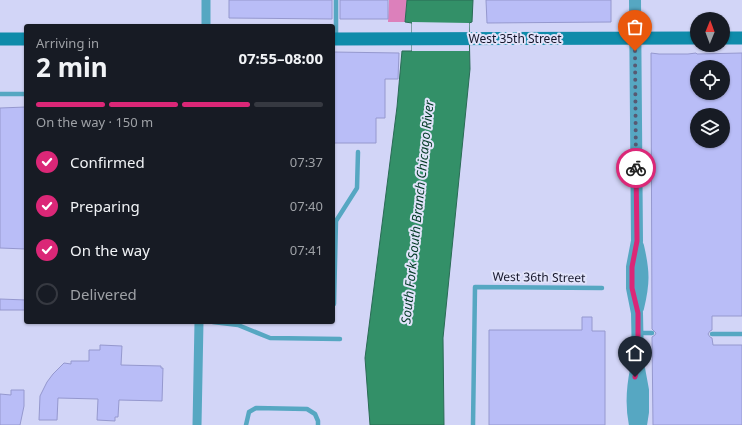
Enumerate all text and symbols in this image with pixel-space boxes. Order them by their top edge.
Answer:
pin [618,10,652,51]
north arrow [690,12,730,52]
map controls [690,12,730,148]
icon: bag [624,16,646,38]
street label: West 35th Street [469,30,562,47]
text: Arriving in [36,34,99,52]
text: 07:55–08:00 [238,48,323,68]
text: 2 min [36,49,108,85]
button: locate [690,60,730,100]
water label: South Fork South Branch Chicago River [396,98,438,325]
button: layers [690,108,730,148]
text: On the way · 150 m [36,113,153,131]
courier [616,148,656,188]
icon: check [36,151,58,173]
text: Confirmed [70,152,145,172]
text: 07:37 [290,153,323,171]
icon: bike [625,157,647,179]
icon: check [36,195,58,217]
text: Preparing [70,196,140,216]
text: 07:40 [290,197,323,215]
icon: check [36,239,58,261]
text: On the way [70,240,150,260]
text: 07:41 [290,241,323,259]
street label: West 36th Street [492,268,586,286]
text: Delivered [70,284,137,304]
pin [618,336,652,377]
icon: home [624,342,646,364]

